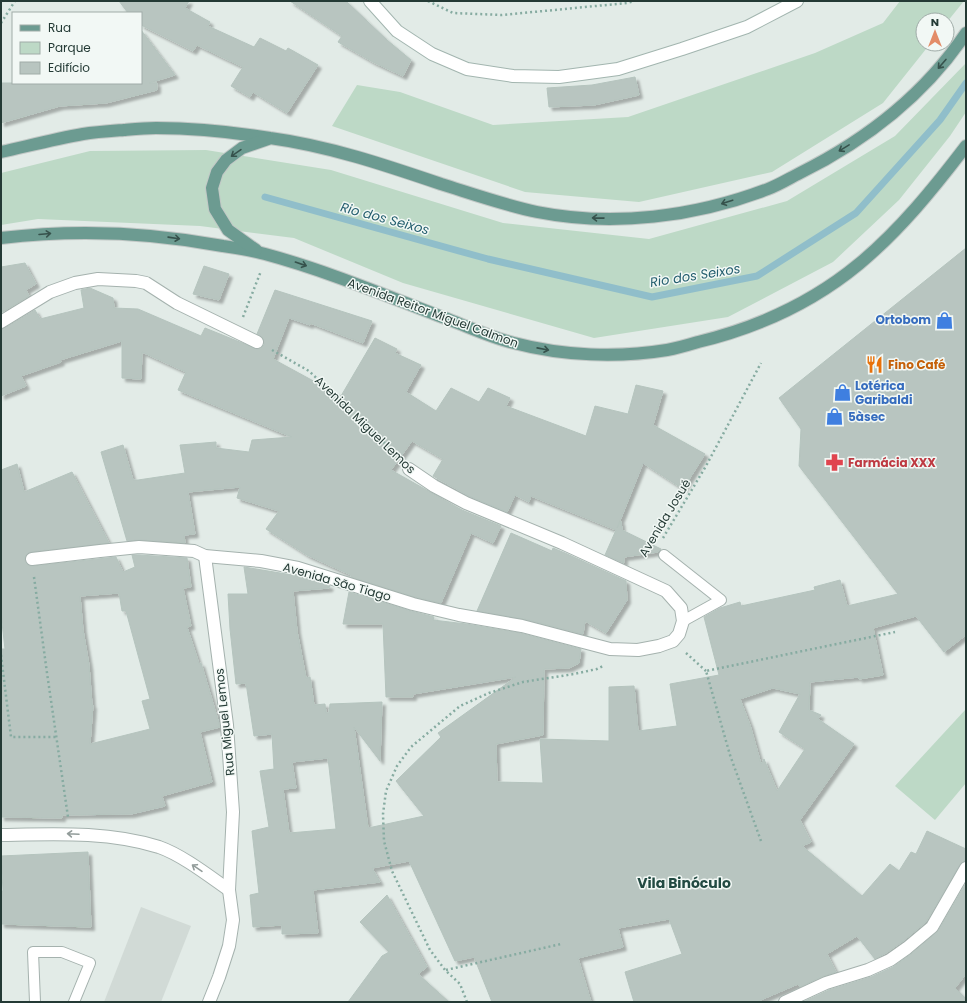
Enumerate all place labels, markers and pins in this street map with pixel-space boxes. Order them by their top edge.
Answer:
shop icon: Ortobom [934,310,954,330]
place label: Ortobom [875,311,931,328]
restaurant icon: Fino Café [865,355,885,375]
place label: Fino Café [888,356,946,373]
place label: Lotérica Garibaldi [855,377,913,408]
shop icon: Lotérica Garibaldi [832,383,852,403]
shop icon: 5àsec [825,407,845,427]
place label: 5àsec [848,408,885,425]
pharmacy icon: Farmácia XXX [825,453,845,473]
place label: Farmácia XXX [848,454,936,471]

